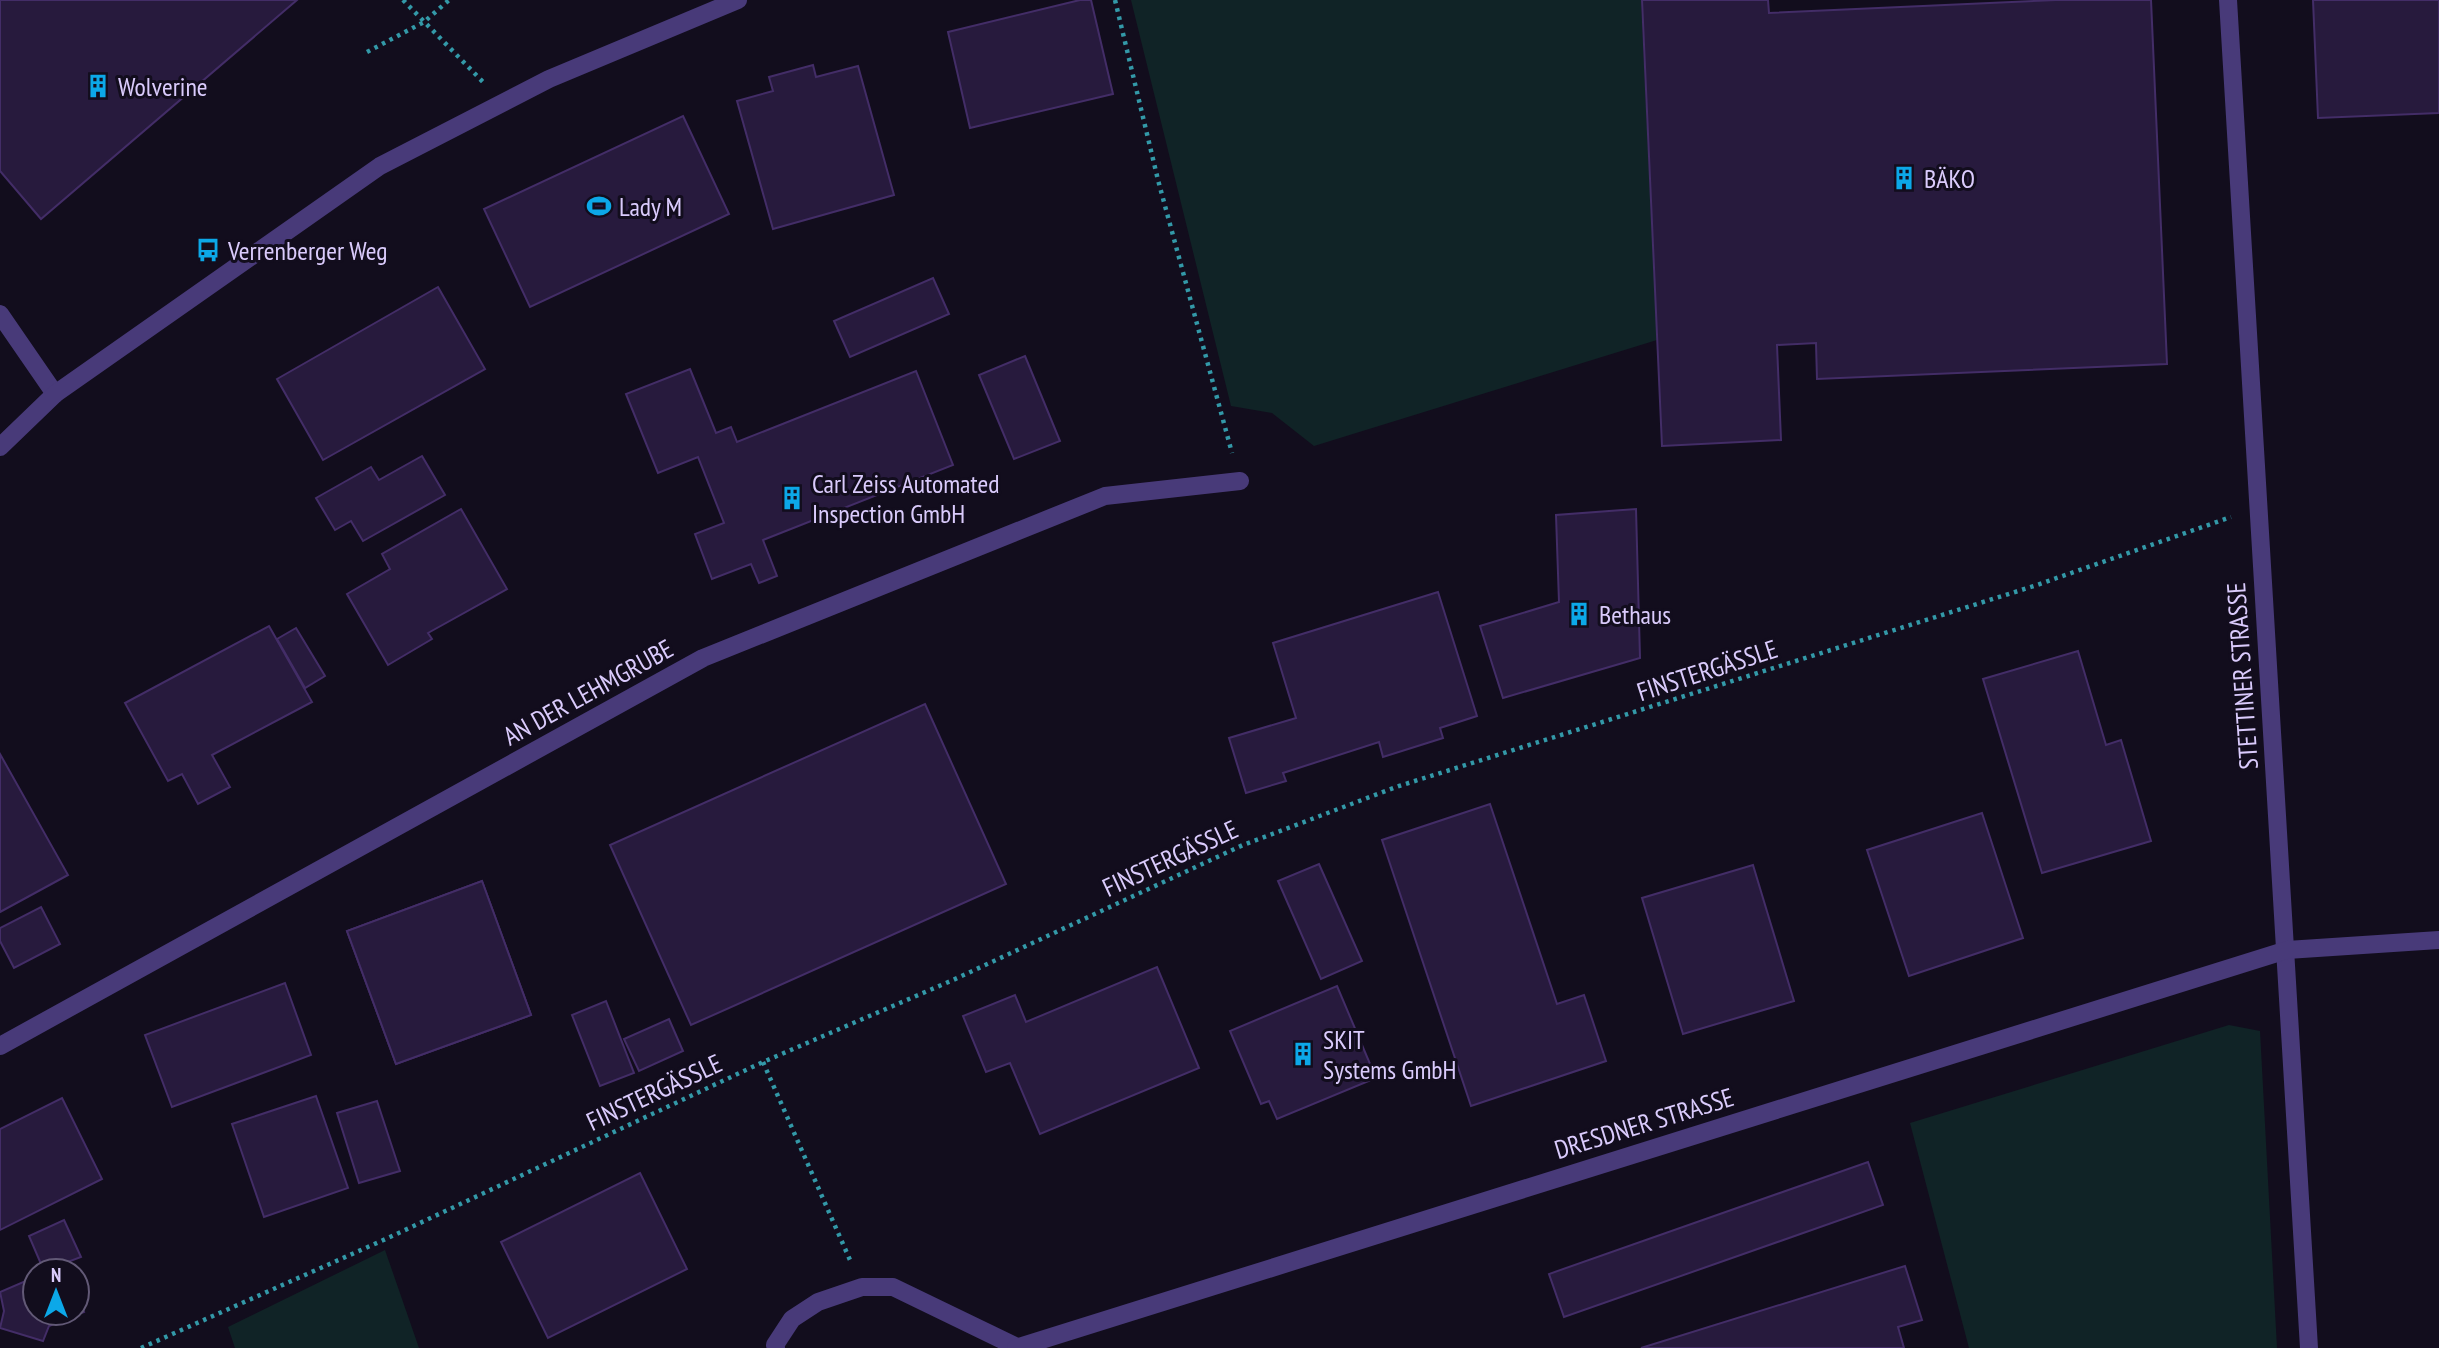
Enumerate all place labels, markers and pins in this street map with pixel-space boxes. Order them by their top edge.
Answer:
place label: Wolverine [118,70,208,103]
building icon: Wolverine [84,72,112,100]
place label: BÄKO [1924,162,1975,195]
building icon: BÄKO [1890,164,1918,192]
place label: Lady M [619,190,682,223]
sports icon: Lady M [585,192,613,220]
place label: Verrenberger Weg [227,234,388,267]
bus stop icon: Verrenberger Weg [194,236,222,264]
place label: Carl Zeiss Automated Inspection GmbH [812,467,999,530]
building icon: Carl Zeiss Automated Inspection GmbH [778,484,806,512]
place label: Bethaus [1599,598,1671,631]
building icon: Bethaus [1565,600,1593,628]
place label: SKIT Systems GmbH [1323,1023,1457,1086]
building icon: SKIT Systems GmbH [1289,1040,1317,1068]

